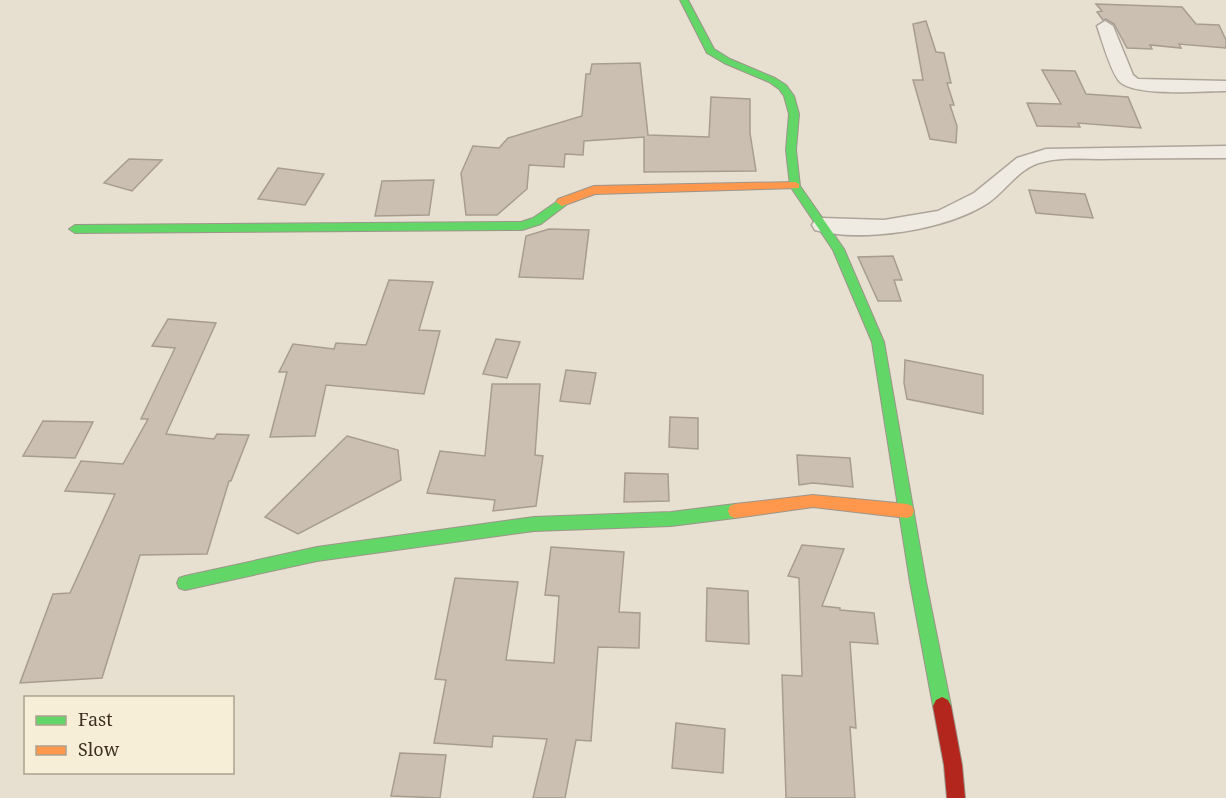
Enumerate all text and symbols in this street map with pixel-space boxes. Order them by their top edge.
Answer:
legend [24,696,234,774]
text: Fast [78,707,113,731]
text: Slow [78,737,120,761]

